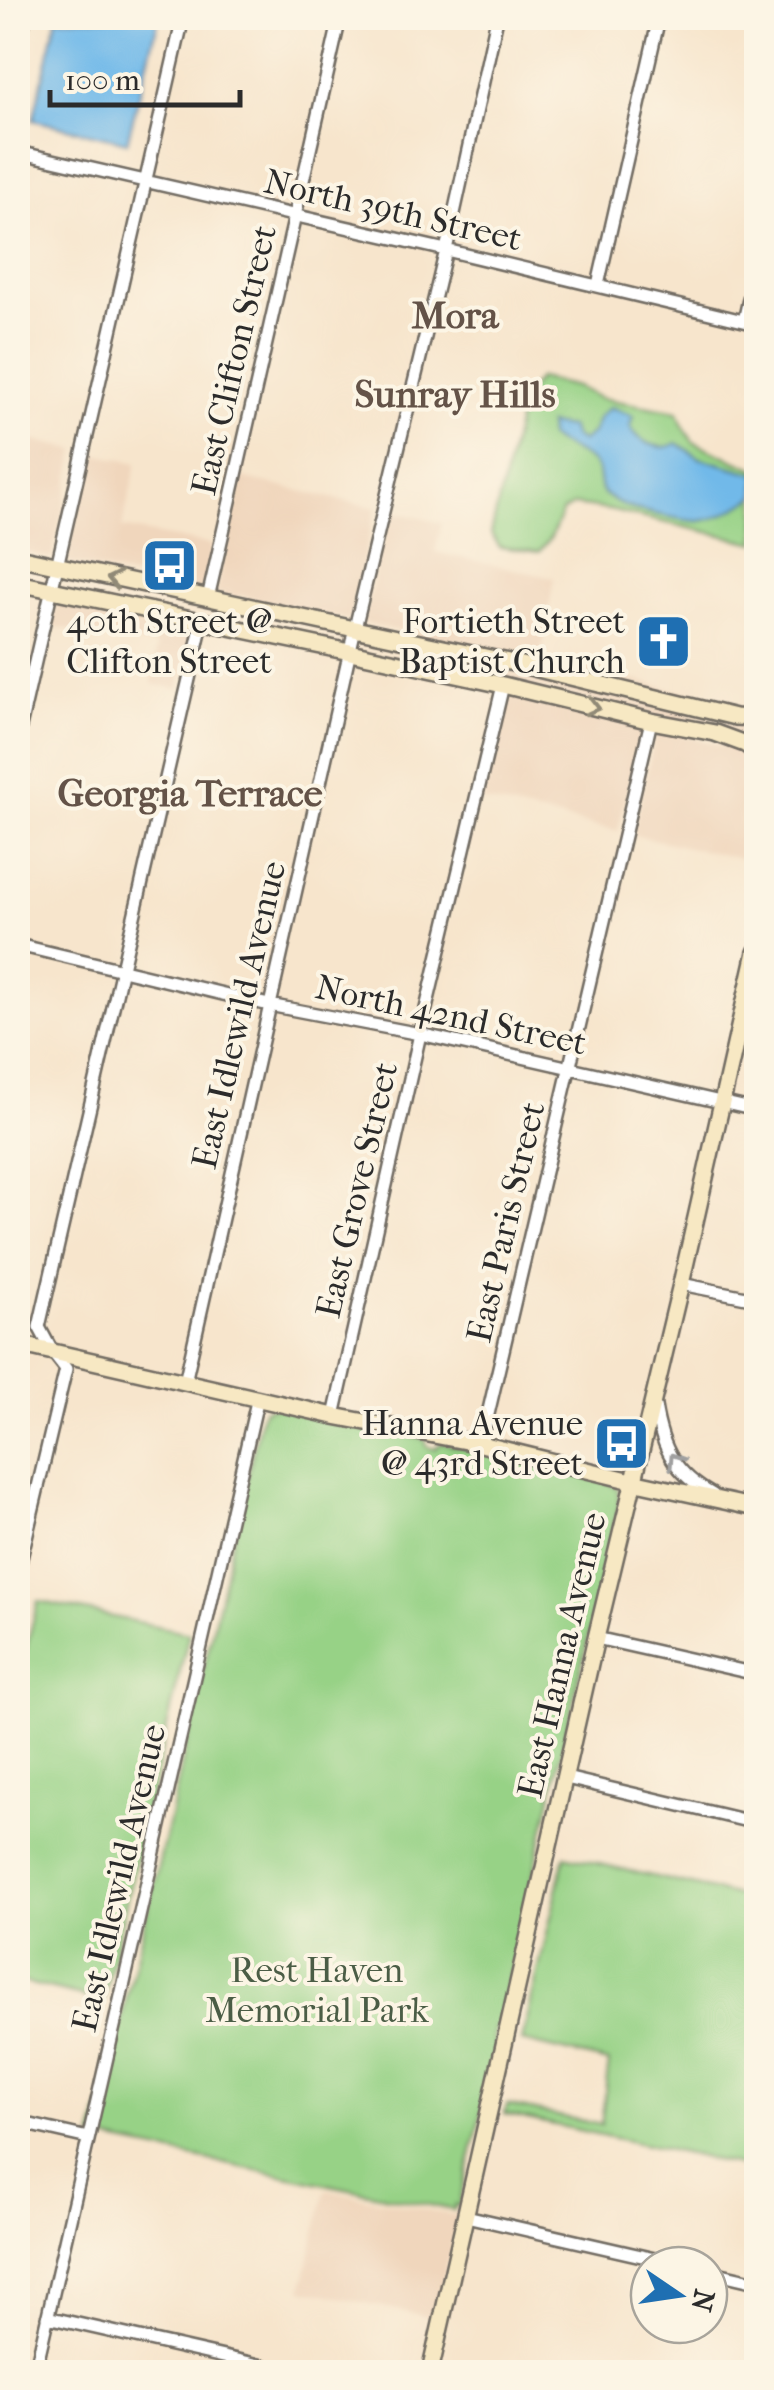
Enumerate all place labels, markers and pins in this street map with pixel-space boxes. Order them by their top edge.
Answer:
bus stop icon: 40th Street @ Clifton Street [139,535,199,595]
place label: 40th Street @ Clifton Street [66,601,272,682]
place label: Fortieth Street Baptist Church [399,601,626,682]
church icon: Fortieth Street Baptist Church [634,611,694,671]
place label: Hanna Avenue @ 43rd Street [362,1403,584,1484]
bus stop icon: Hanna Avenue @ 43rd Street [592,1413,652,1473]

